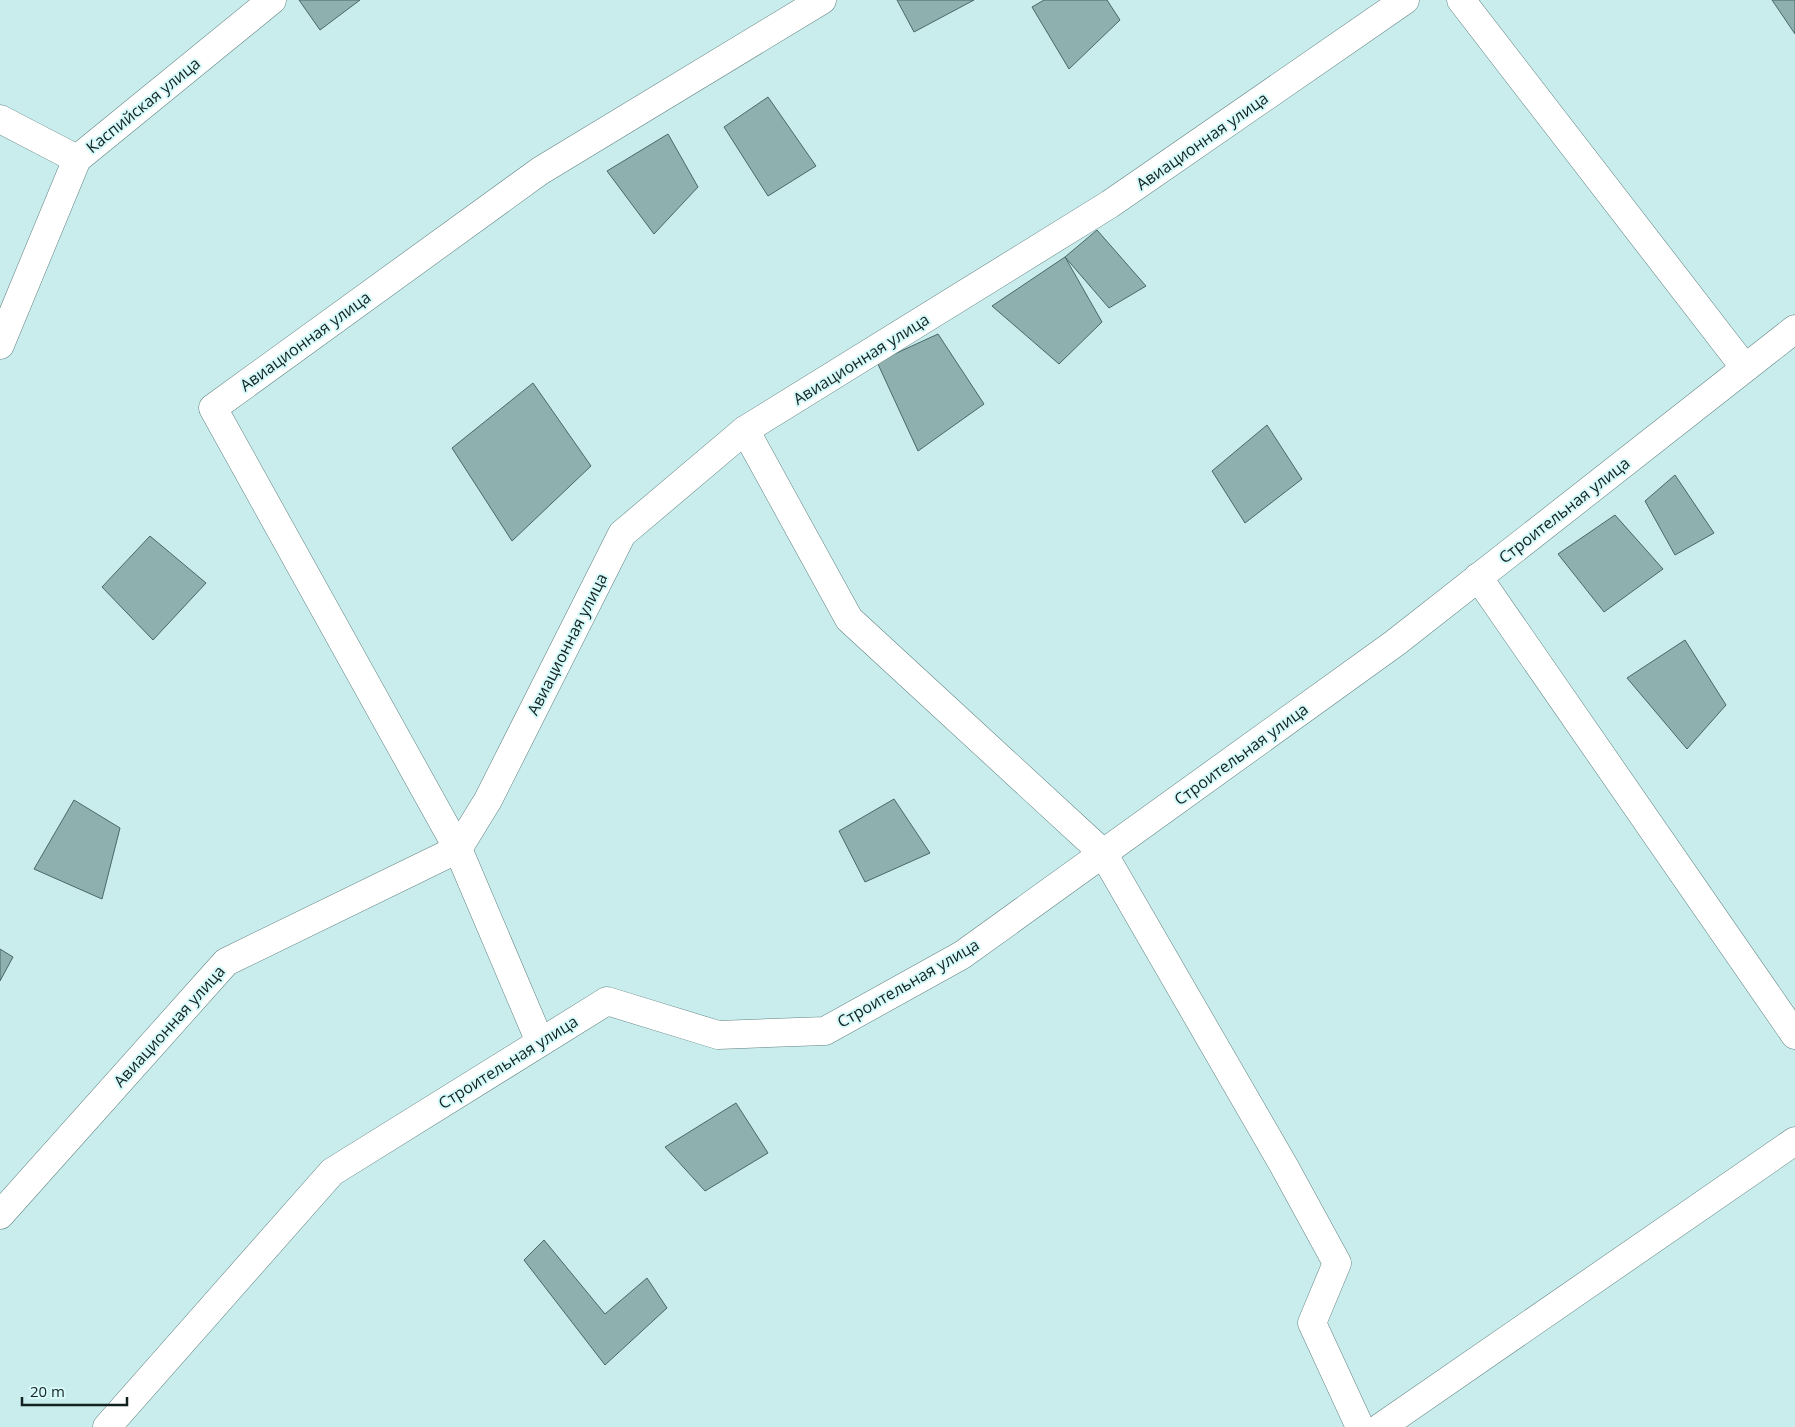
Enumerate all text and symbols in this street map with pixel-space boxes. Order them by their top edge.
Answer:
street label: Каспийская улица [81,52,205,158]
street label: Авиационная улица [1132,87,1272,195]
street label: Авиационная улица [235,286,375,396]
street label: Авиационная улица [789,308,933,410]
street label: Строительная улица [1494,452,1634,568]
street label: Авиационная улица [522,569,612,719]
street label: Строительная улица [1170,698,1312,810]
street label: Строительная улица [833,933,983,1033]
street label: Авиационная улица [108,960,230,1092]
street label: Строительная улица [434,1010,582,1114]
scale bar [22,1374,128,1406]
text: 20 m [30,1381,65,1401]

